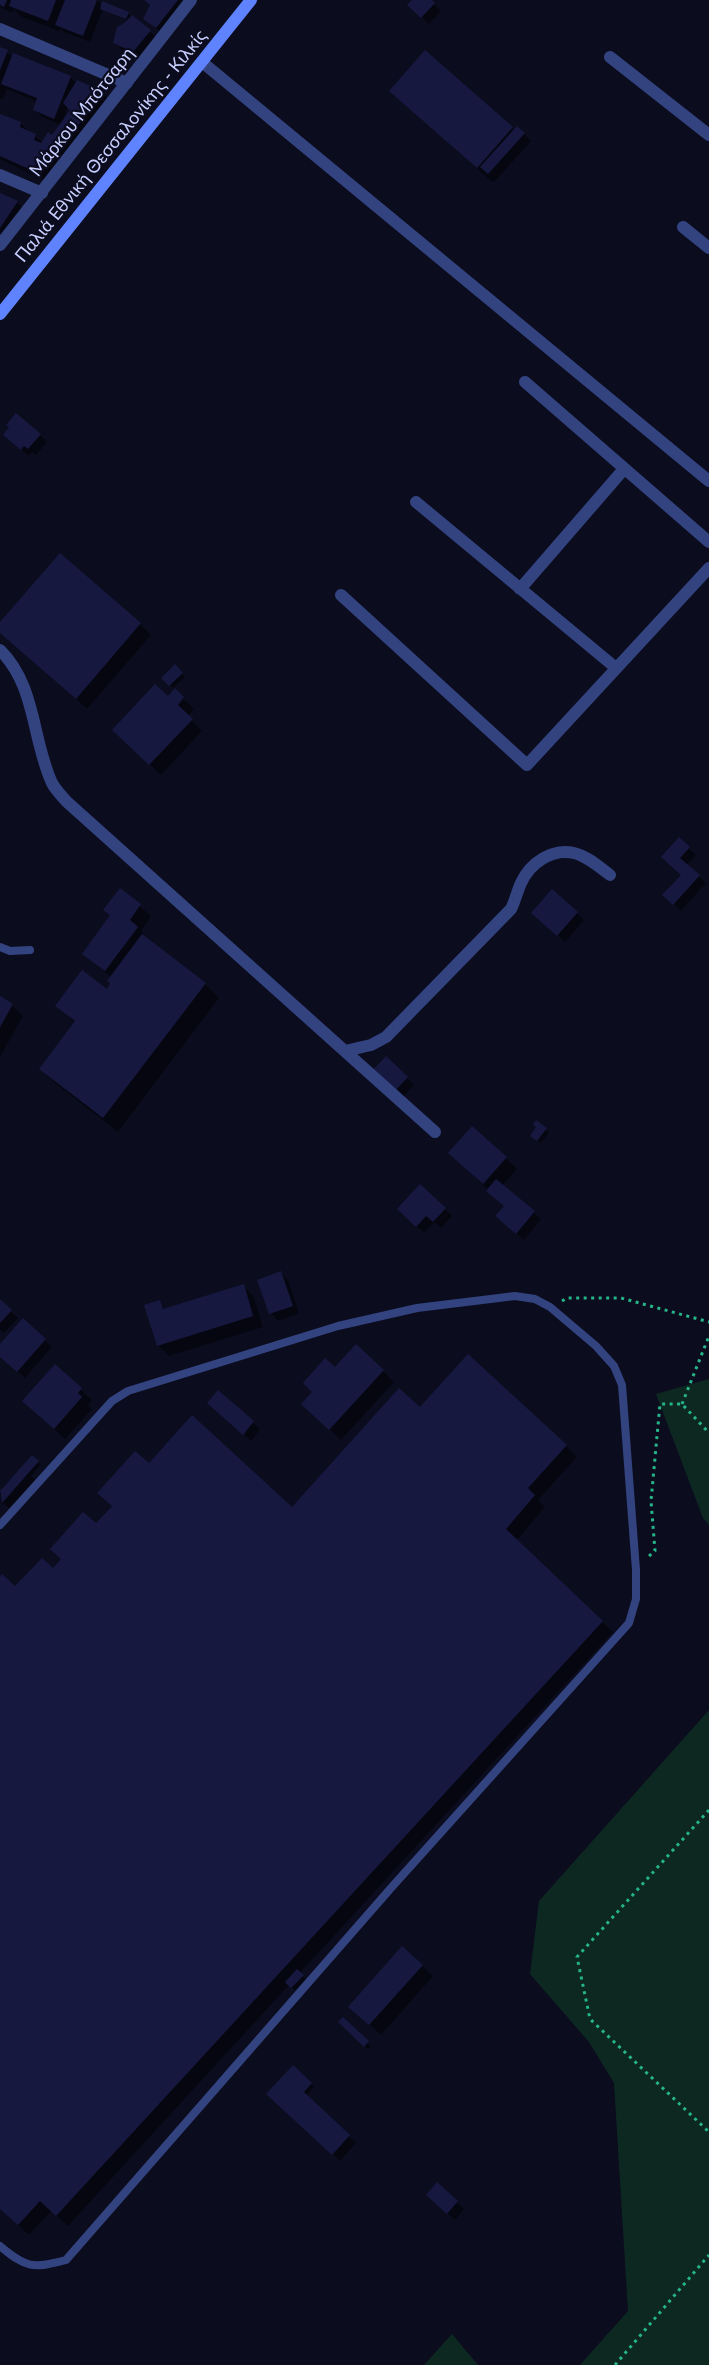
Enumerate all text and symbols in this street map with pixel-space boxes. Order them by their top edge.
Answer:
street label: Παλιά Εθνική Θεσσαλονίκης - Κιλκίς [10,25,212,267]
street label: Μάρκου Μπότσαρη [25,43,139,181]

